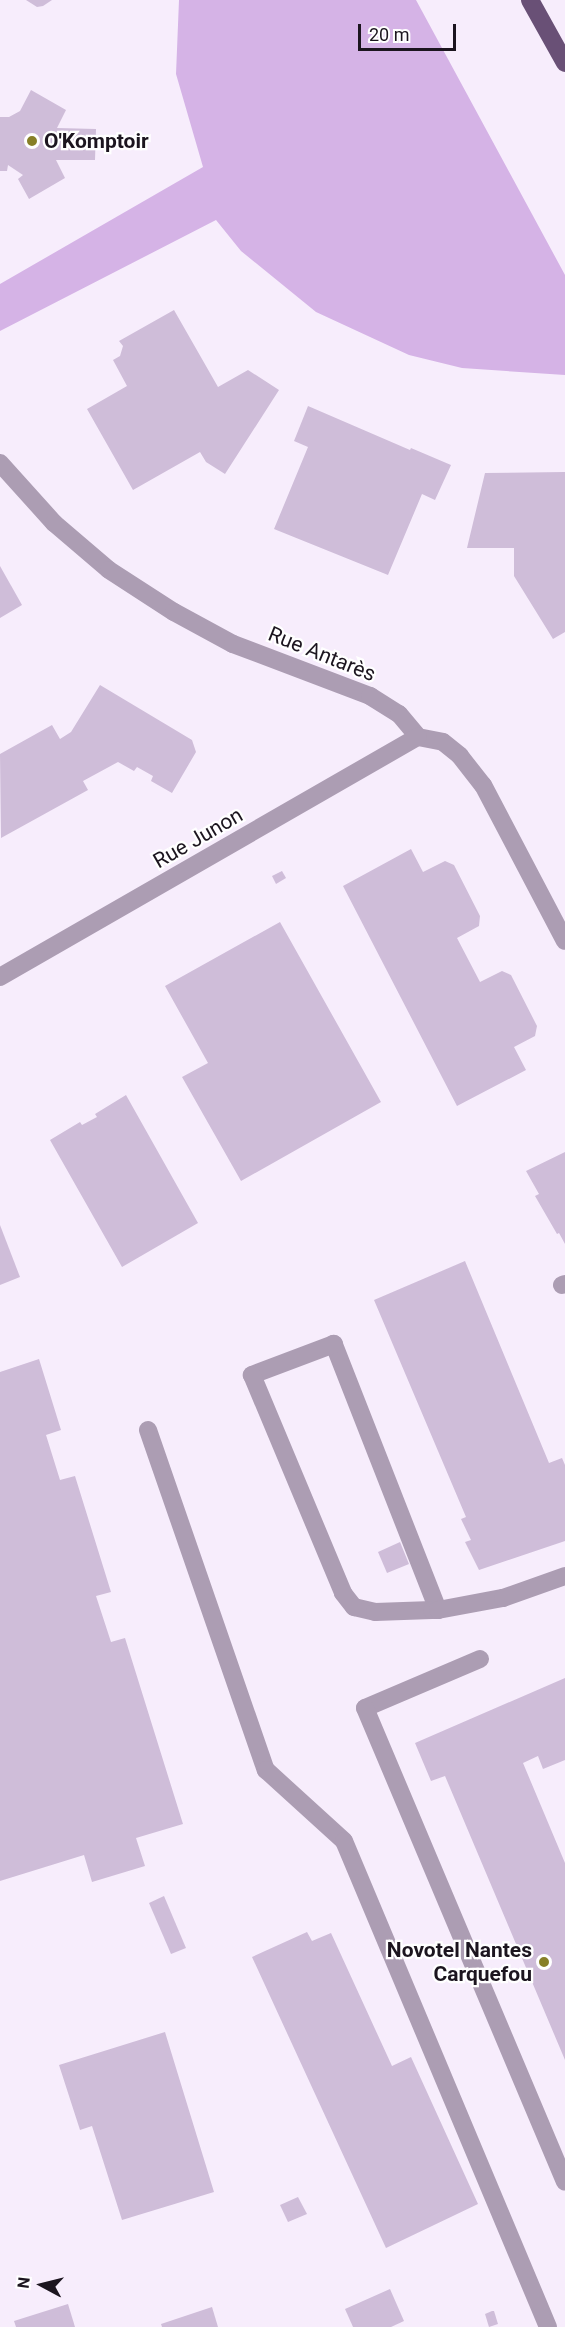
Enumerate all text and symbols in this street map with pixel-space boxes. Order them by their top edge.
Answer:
scale bar [361,12,458,50]
text: 20 m [369,24,409,45]
place label: O'Komptoir [44,128,149,154]
marker: O'Komptoir [25,134,39,148]
street label: Rue Antarès [265,621,379,687]
street label: Rue Junon [149,802,247,874]
place label: Novotel Nantes Carquefou [387,1937,532,1987]
marker: Novotel Nantes Carquefou [537,1955,551,1969]
north arrow [12,2255,72,2315]
text: N [14,2276,34,2290]

